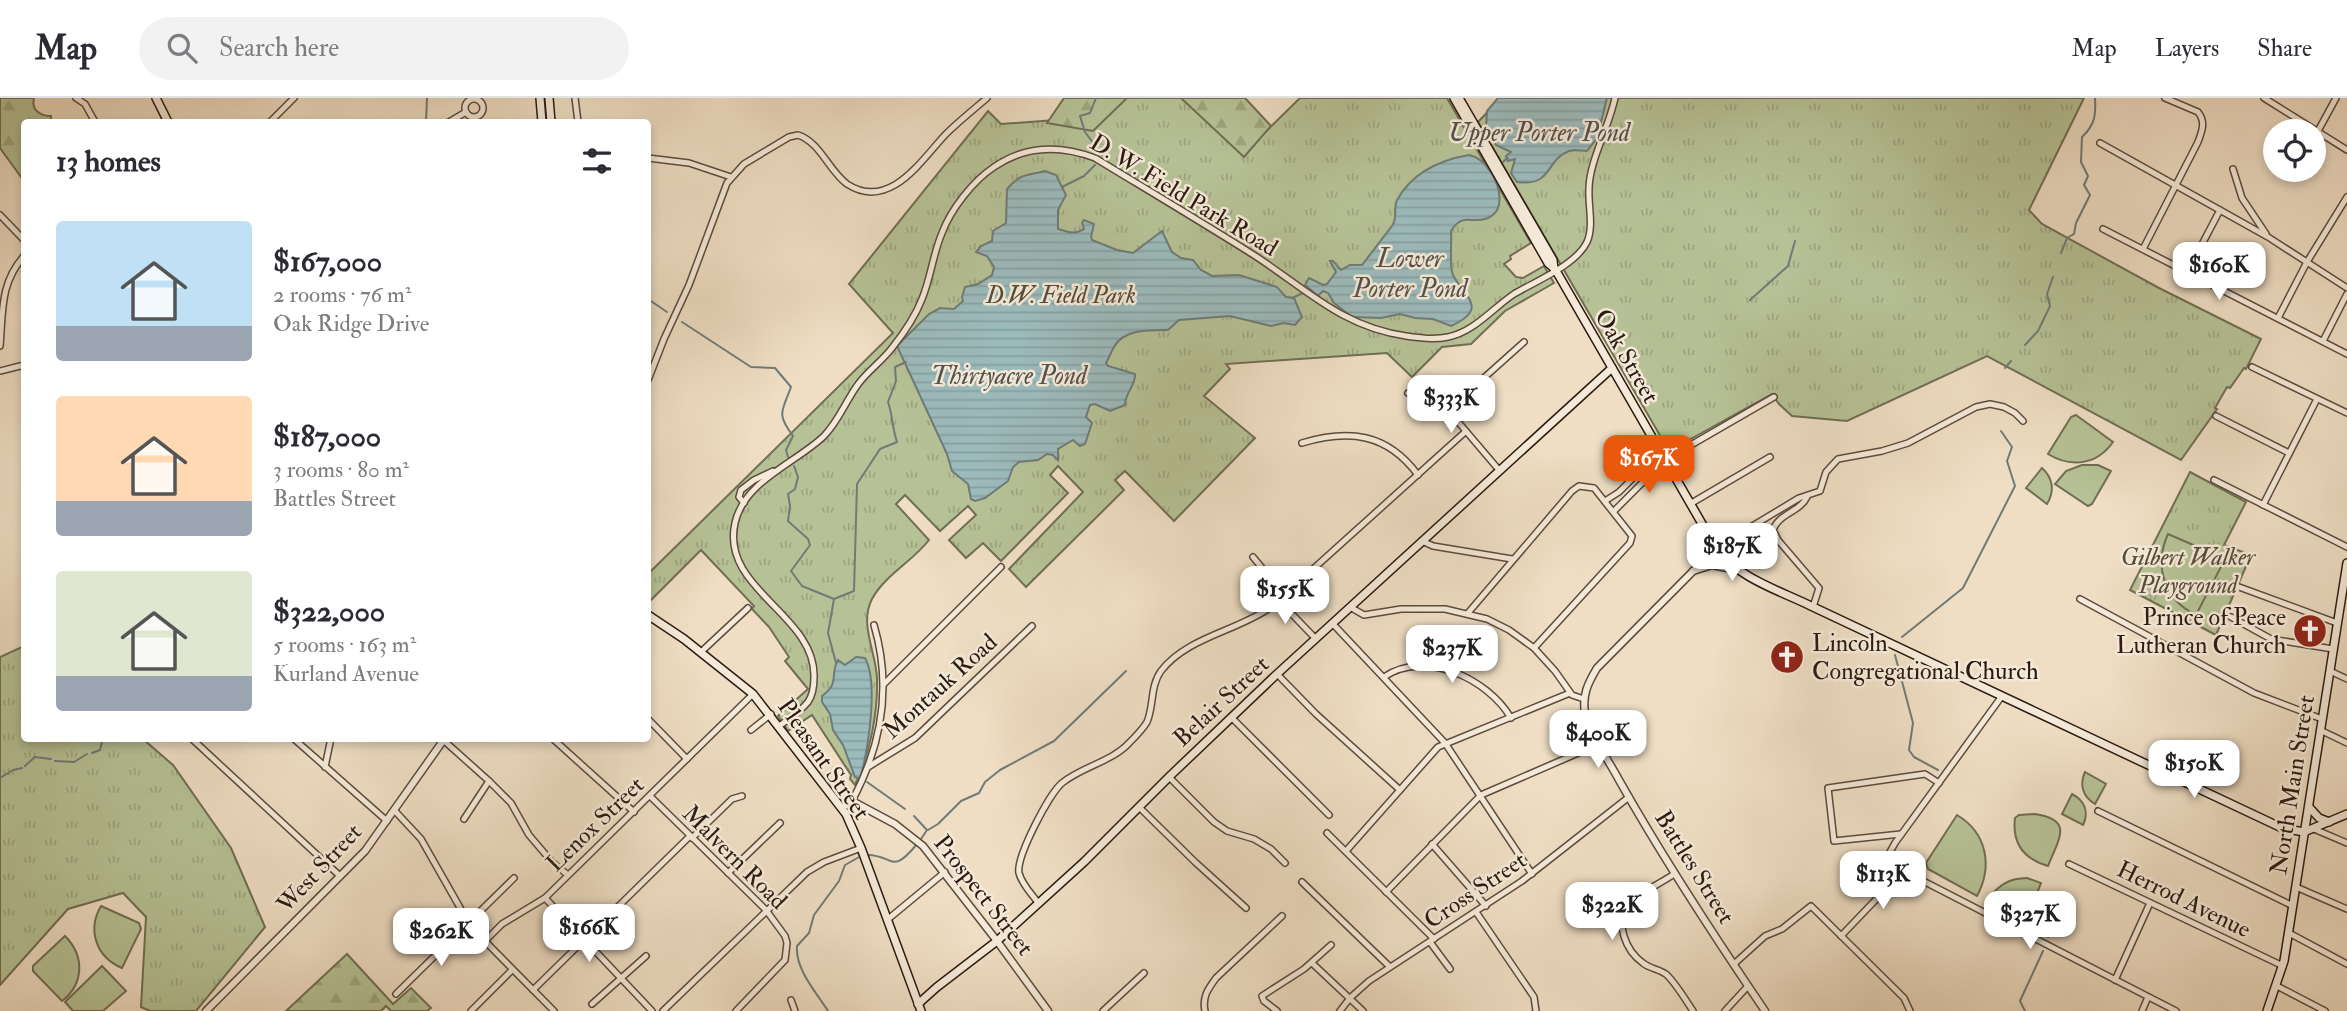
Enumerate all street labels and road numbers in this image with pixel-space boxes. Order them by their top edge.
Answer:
street label: D. W. Field Park Road [1084,127,1284,264]
street label: Oak Street [1587,304,1666,409]
street label: Montauk Road [877,627,1004,746]
street label: Belair Street [1167,649,1276,754]
street label: Pleasant Street [770,693,877,826]
street label: North Main Street [2263,693,2322,877]
street label: Lenox Street [540,770,651,879]
street label: Malvern Road [676,798,794,916]
street label: Battles Street [1647,805,1742,930]
street label: West Street [269,817,369,920]
street label: Prospect Street [927,829,1041,962]
street label: Cross Street [1418,845,1533,936]
street label: Herrod Avenue [2112,854,2256,945]

